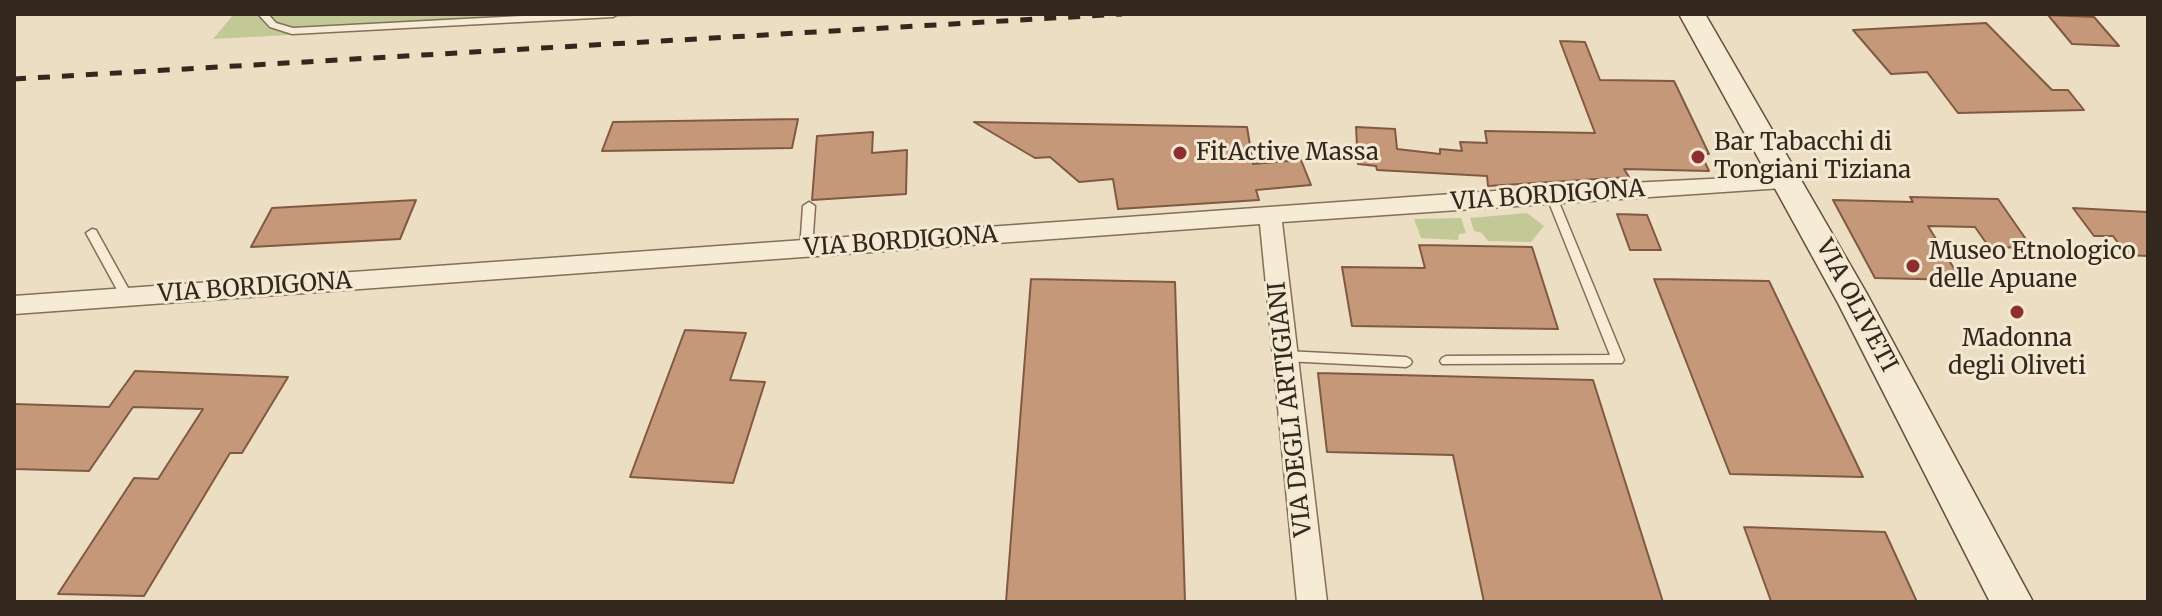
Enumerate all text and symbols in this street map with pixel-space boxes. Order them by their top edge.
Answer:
place label: Bar Tabacchi di Tongiani Tiziana [1714,129,1911,185]
place label: FitActive Massa [1196,139,1379,167]
marker: FitActive Massa [1171,144,1189,162]
marker: Bar Tabacchi di Tongiani Tiziana [1689,148,1707,166]
street label: VIA BORDIGONA [1450,175,1646,217]
street label: VIA BORDIGONA [803,221,999,263]
street label: VIA OLIVETI [1809,235,1903,377]
place label: Museo Etnologico delle Apuane [1929,238,2136,294]
marker: Museo Etnologico delle Apuane [1904,257,1922,275]
street label: VIA BORDIGONA [157,267,353,309]
street label: VIA DEGLI ARTIGIANI [1263,280,1319,538]
marker: Madonna degli Oliveti [2008,303,2026,321]
place label: Madonna degli Oliveti [1948,325,2086,381]

